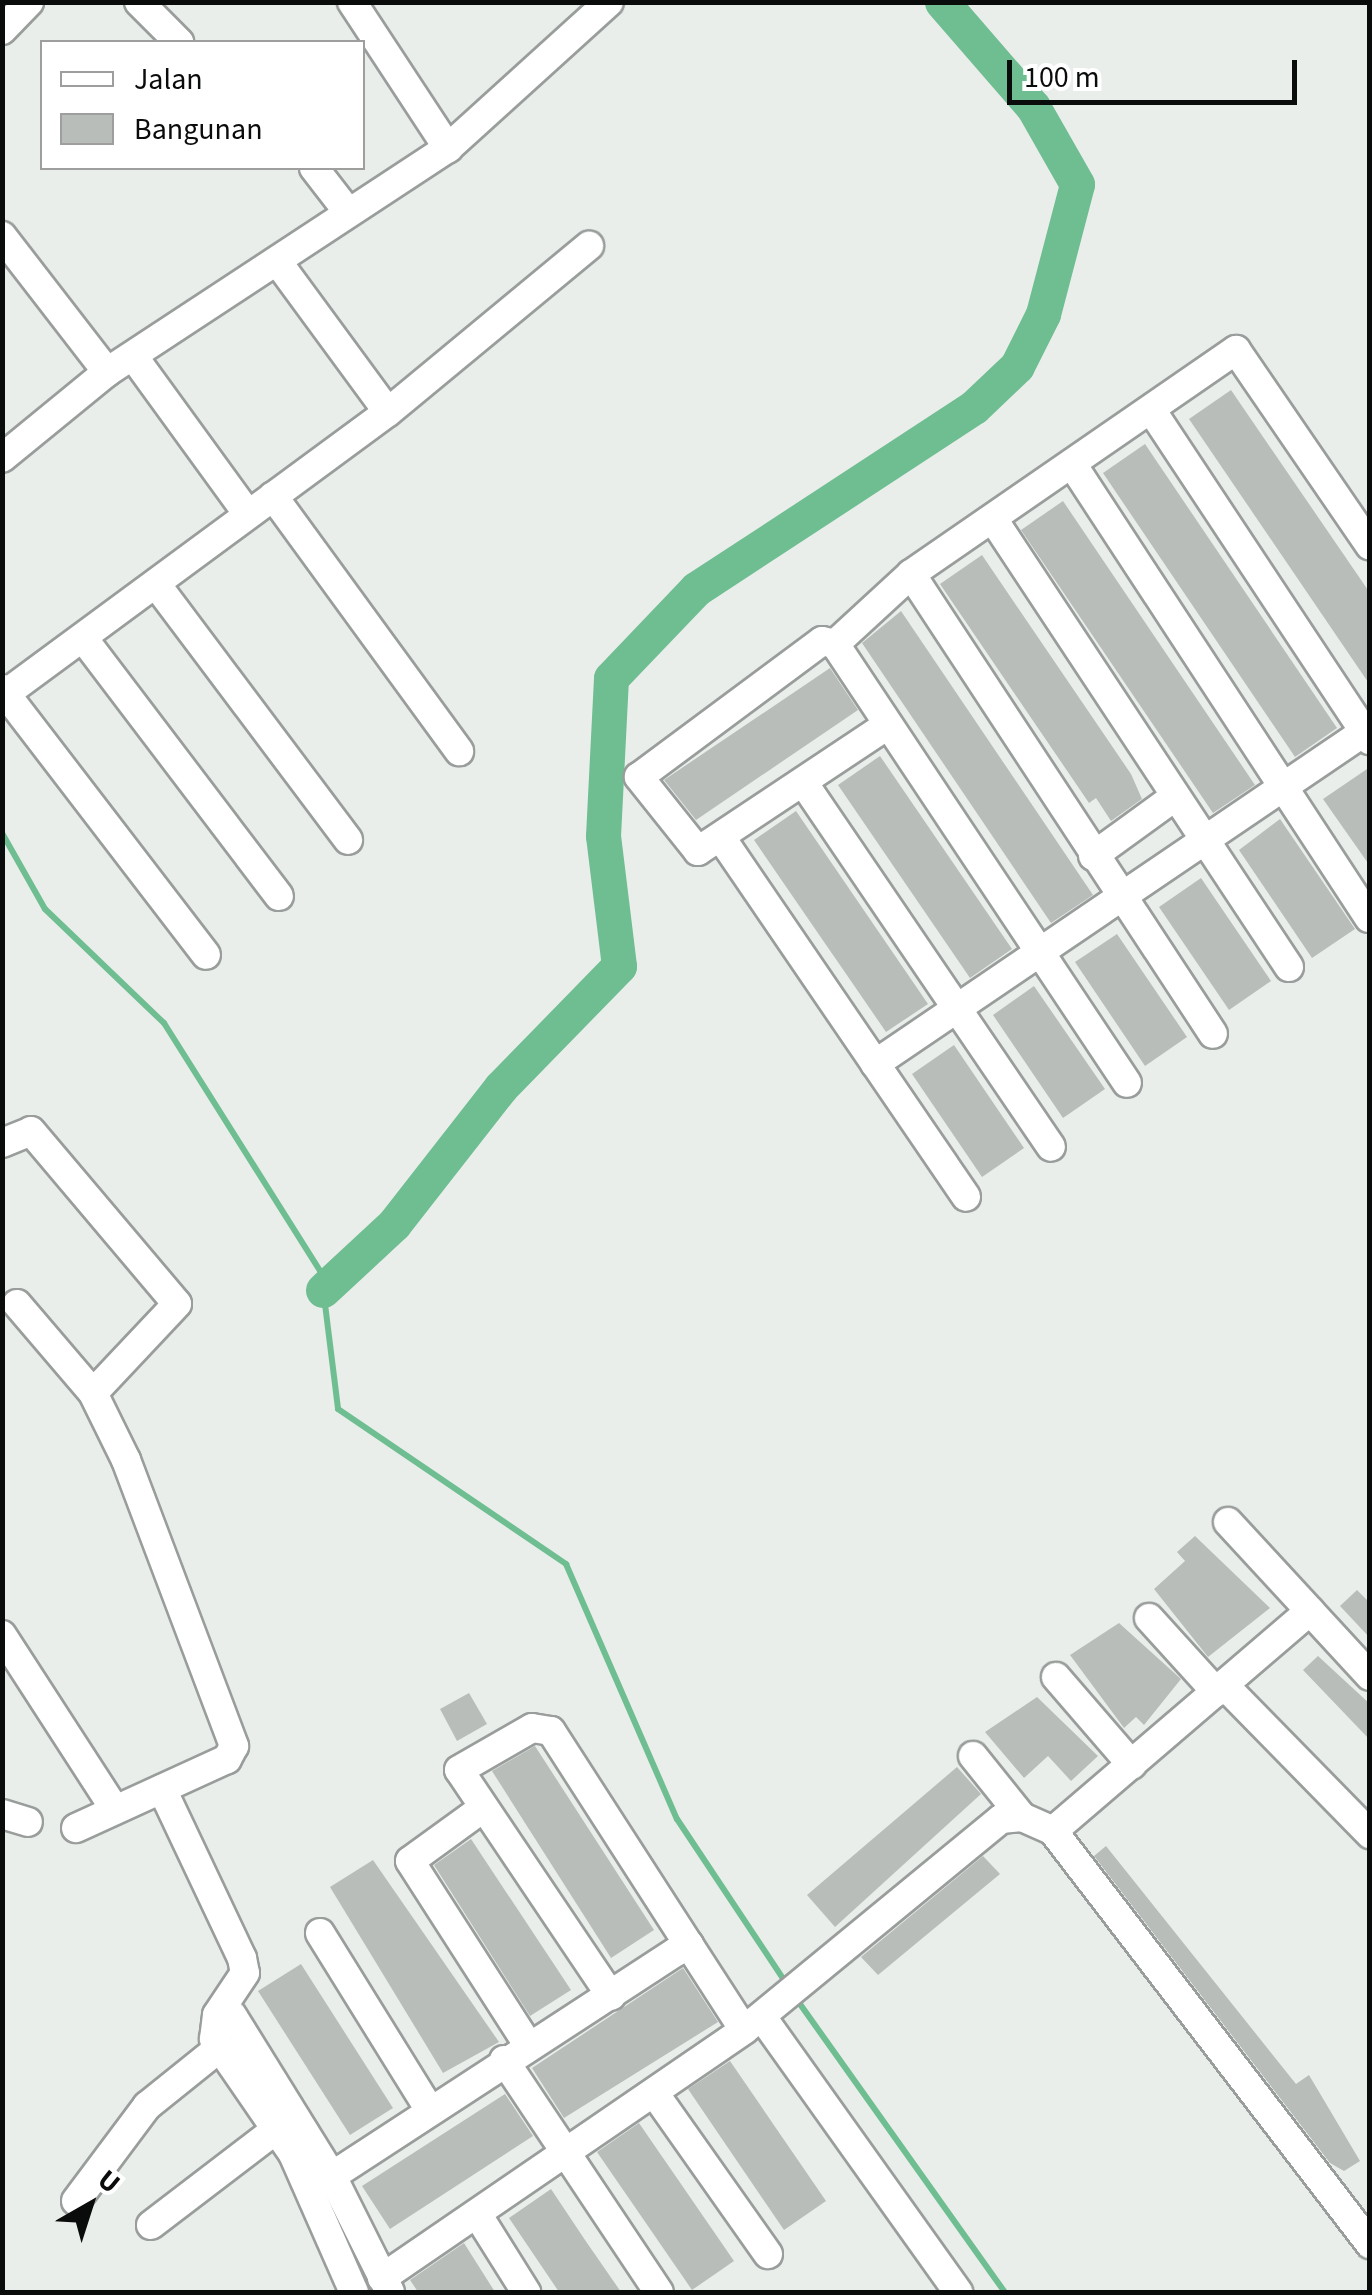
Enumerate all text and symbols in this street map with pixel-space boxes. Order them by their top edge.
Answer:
legend [40,40,365,170]
scale bar [1012,40,1302,102]
text: 100 m [1024,56,1100,99]
text: Jalan [134,58,203,101]
text: Bangunan [134,108,263,151]
north arrow [40,2155,140,2255]
text: U [89,2160,129,2203]

